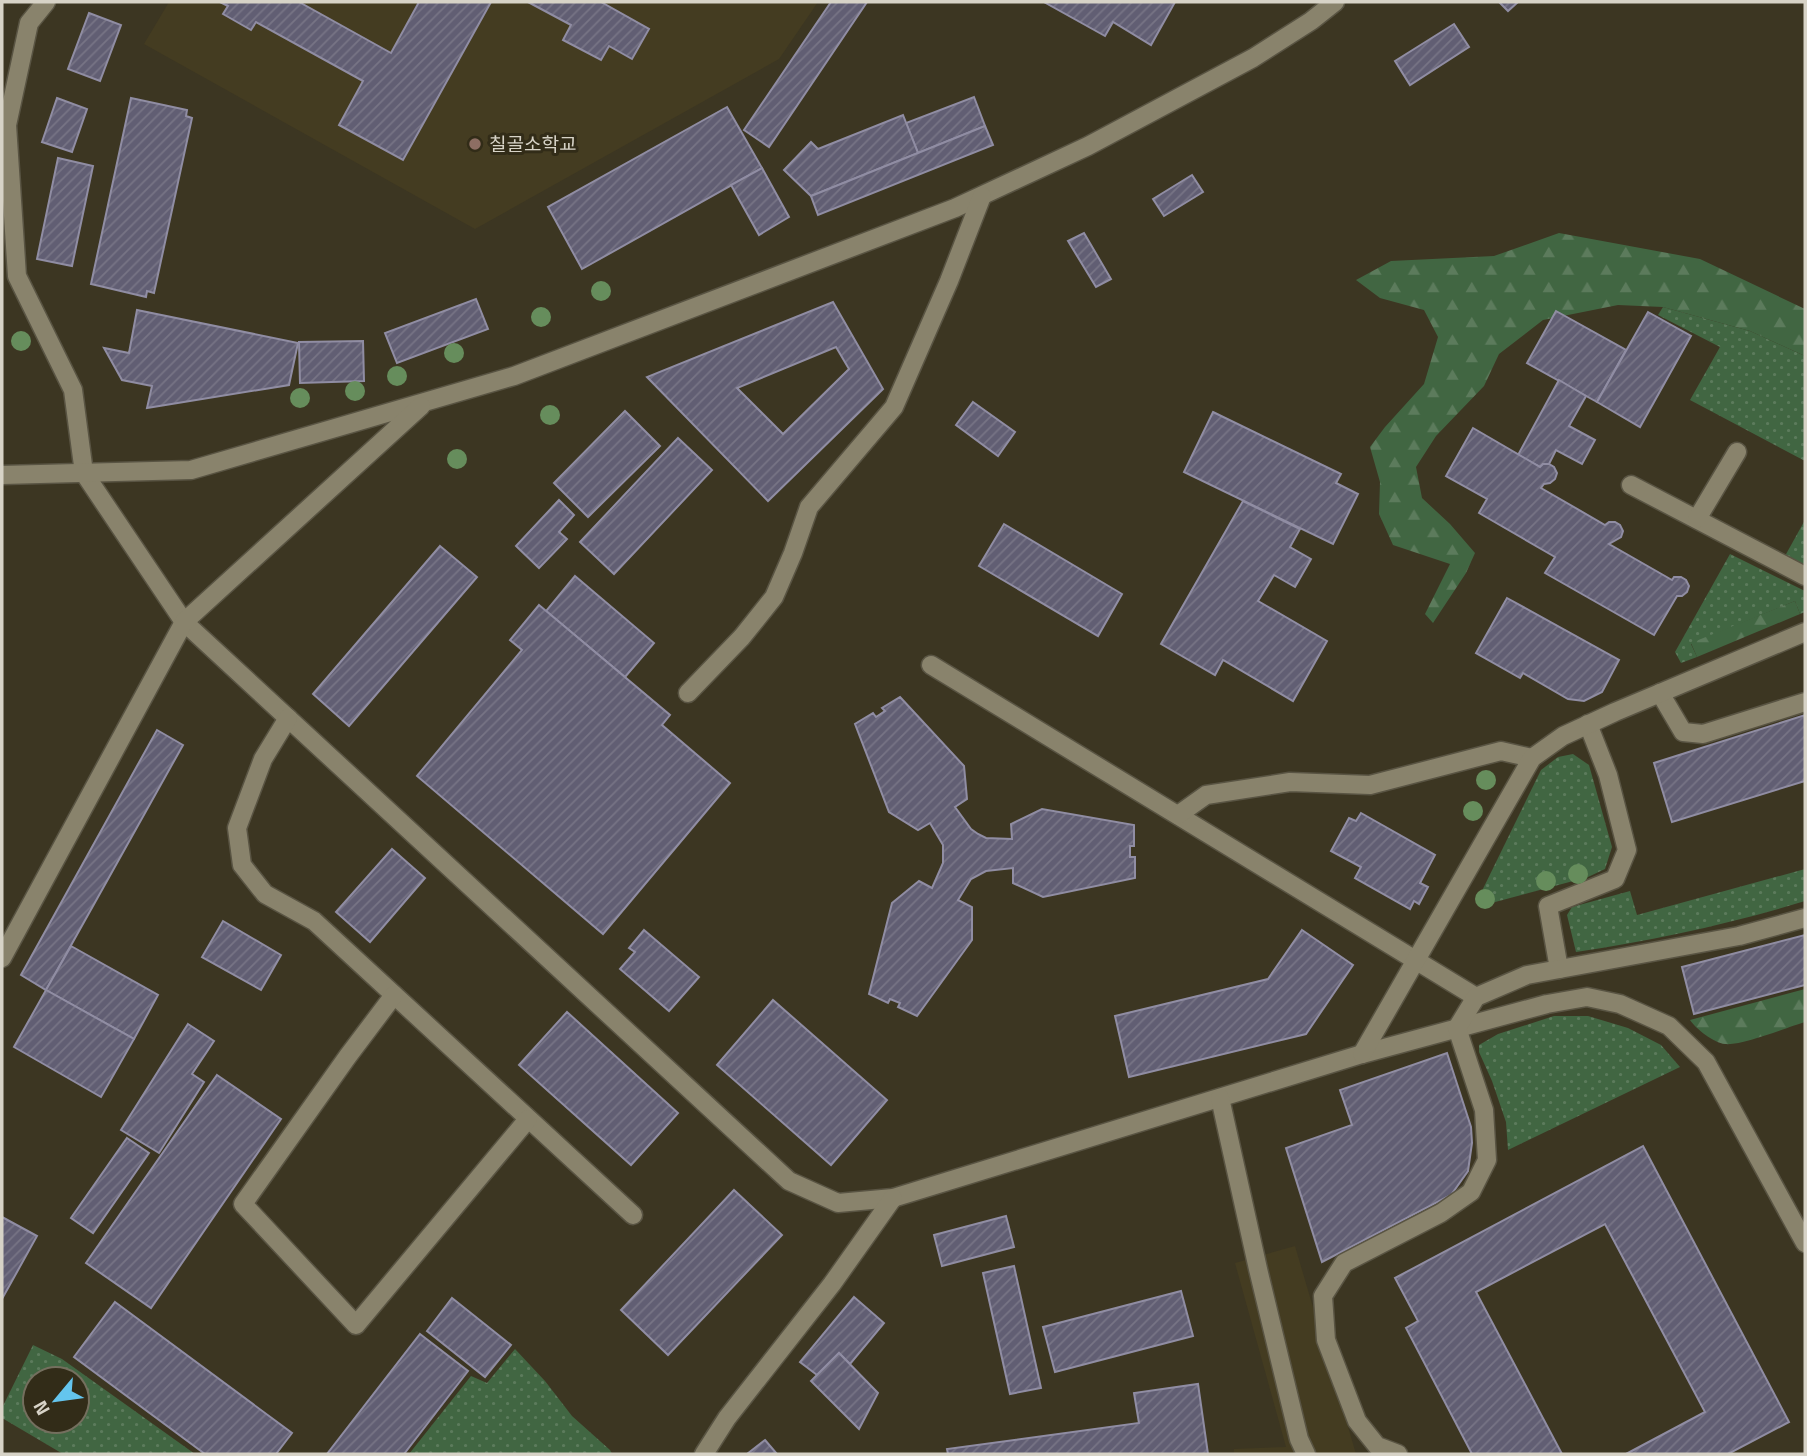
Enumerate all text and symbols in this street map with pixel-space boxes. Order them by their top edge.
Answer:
place label: 칠골소학교 [489,129,576,158]
marker: 칠골소학교 [467,136,483,152]
north arrow [21,1365,91,1435]
text: N [25,1396,57,1421]

